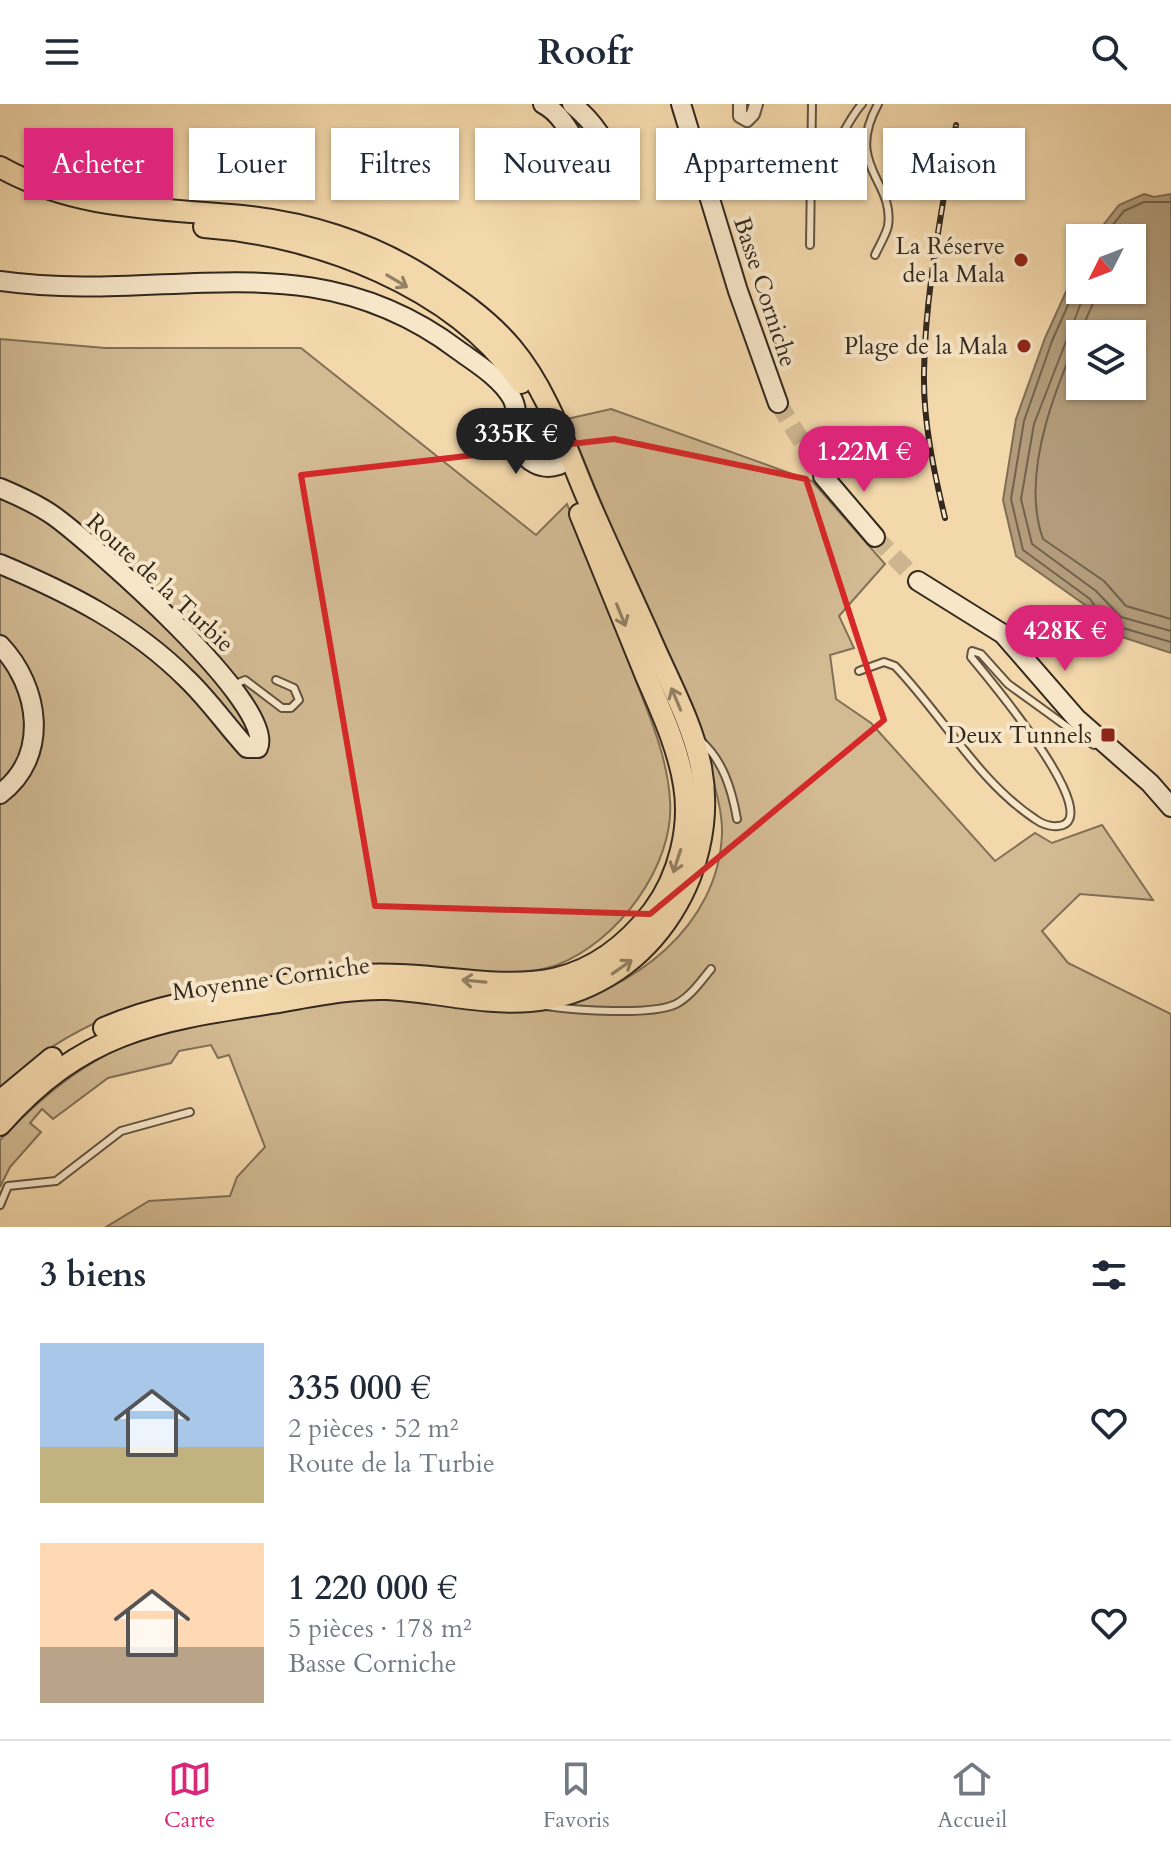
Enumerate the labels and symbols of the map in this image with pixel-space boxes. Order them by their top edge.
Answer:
street label: Basse Corniche [725,213,805,371]
north arrow [1066,224,1146,304]
place label: La Réserve de la Mala [895,230,1006,291]
marker: La Réserve de la Mala [1012,251,1030,269]
one-way arrow [385,273,408,289]
place label: Plage de la Mala [844,330,1009,363]
marker: Plage de la Mala [1015,337,1033,355]
pin: 335K € [451,408,581,476]
pin: 1.22M € [790,426,938,494]
street label: Route de la Turbie [79,506,241,660]
one-way arrow [614,602,629,626]
pin: 428K € [1000,605,1130,673]
one-way arrow [667,687,682,712]
place label: Deux Tunnels [947,719,1092,752]
marker: Deux Tunnels [1099,726,1117,744]
one-way arrow [669,847,684,873]
street label: Moyenne Corniche [170,949,372,1009]
one-way arrow [610,959,632,975]
one-way arrow [461,973,488,988]

